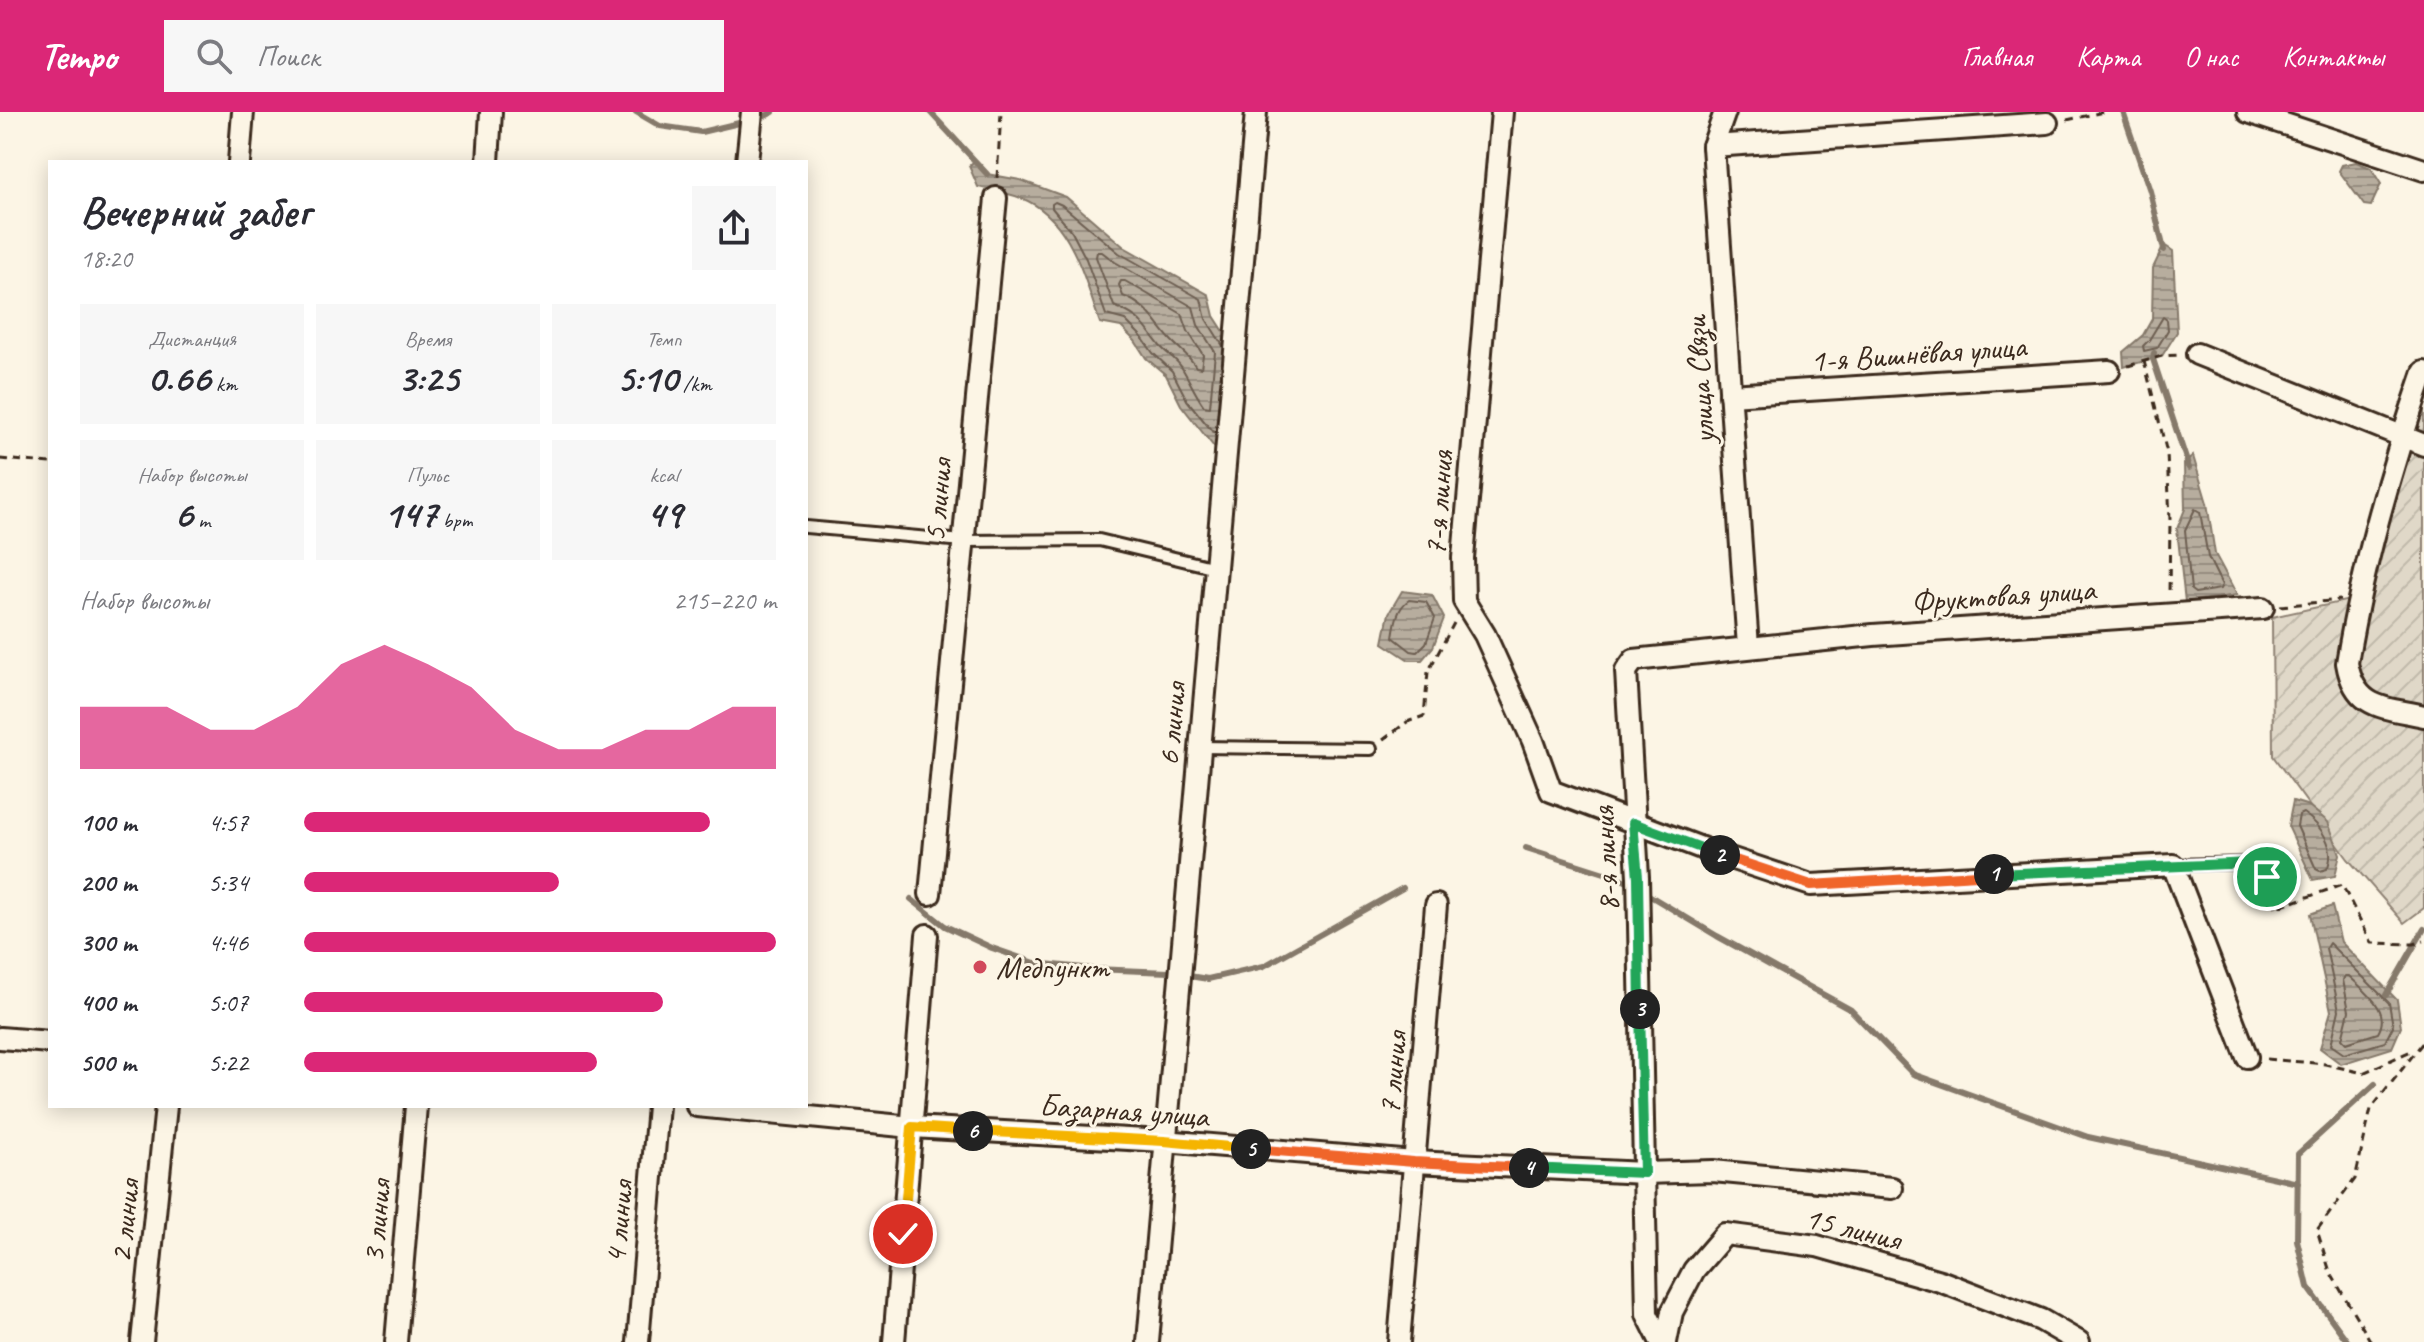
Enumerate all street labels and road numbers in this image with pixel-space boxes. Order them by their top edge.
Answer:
street label: улица Связи [1674,313,1725,447]
street label: 1-я Вишнёвая улица [1809,325,2029,381]
street label: 7-я линия [1414,448,1463,557]
street label: 5 линия [913,455,962,543]
street label: Фруктовая улица [1910,568,2099,622]
street label: 6 линия [1147,679,1196,767]
street label: 8-я линия [1582,804,1629,913]
street label: 7 линия [1368,1028,1417,1116]
street label: Базарная улица [1038,1084,1212,1137]
street label: 2 линия [100,1175,149,1265]
street label: 3 линия [352,1176,401,1264]
street label: 4 линия [594,1177,643,1265]
street label: 15 линия [1801,1197,1907,1261]

